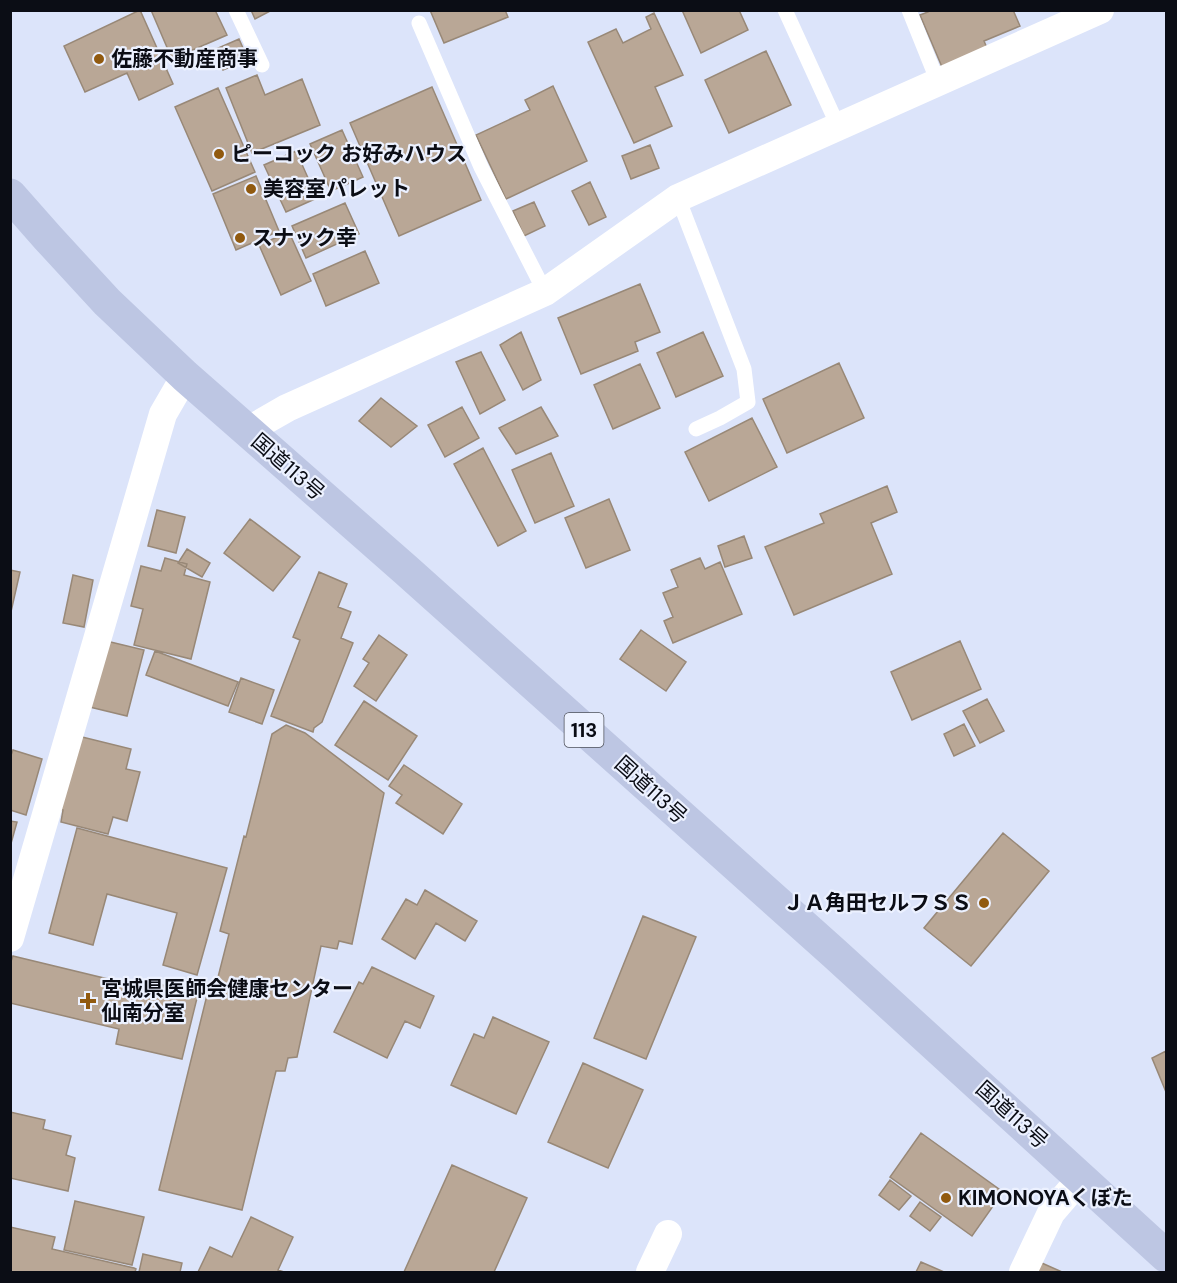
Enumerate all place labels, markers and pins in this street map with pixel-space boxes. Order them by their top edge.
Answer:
place label: 佐藤不動産商事 [111,45,258,73]
marker: 佐藤不動産商事 [92,52,106,66]
place label: ピーコック お好みハウス [231,140,467,168]
marker: ピーコック お好みハウス [212,147,226,161]
place label: 美容室パレット [263,175,410,203]
marker: 美容室パレット [244,182,258,196]
place label: スナック幸 [252,224,357,252]
marker: スナック幸 [233,231,247,245]
place label: ＪＡ角田セルフＳＳ [783,889,972,917]
marker: ＪＡ角田セルフＳＳ [977,896,991,910]
place label: 宮城県医師会健康センター 仙南分室 [101,975,353,1027]
marker: 宮城県医師会健康センター 仙南分室 [79,992,97,1010]
place label: KIMONOYAくぼた [958,1184,1133,1212]
marker: KIMONOYAくぼた [939,1191,953,1205]

